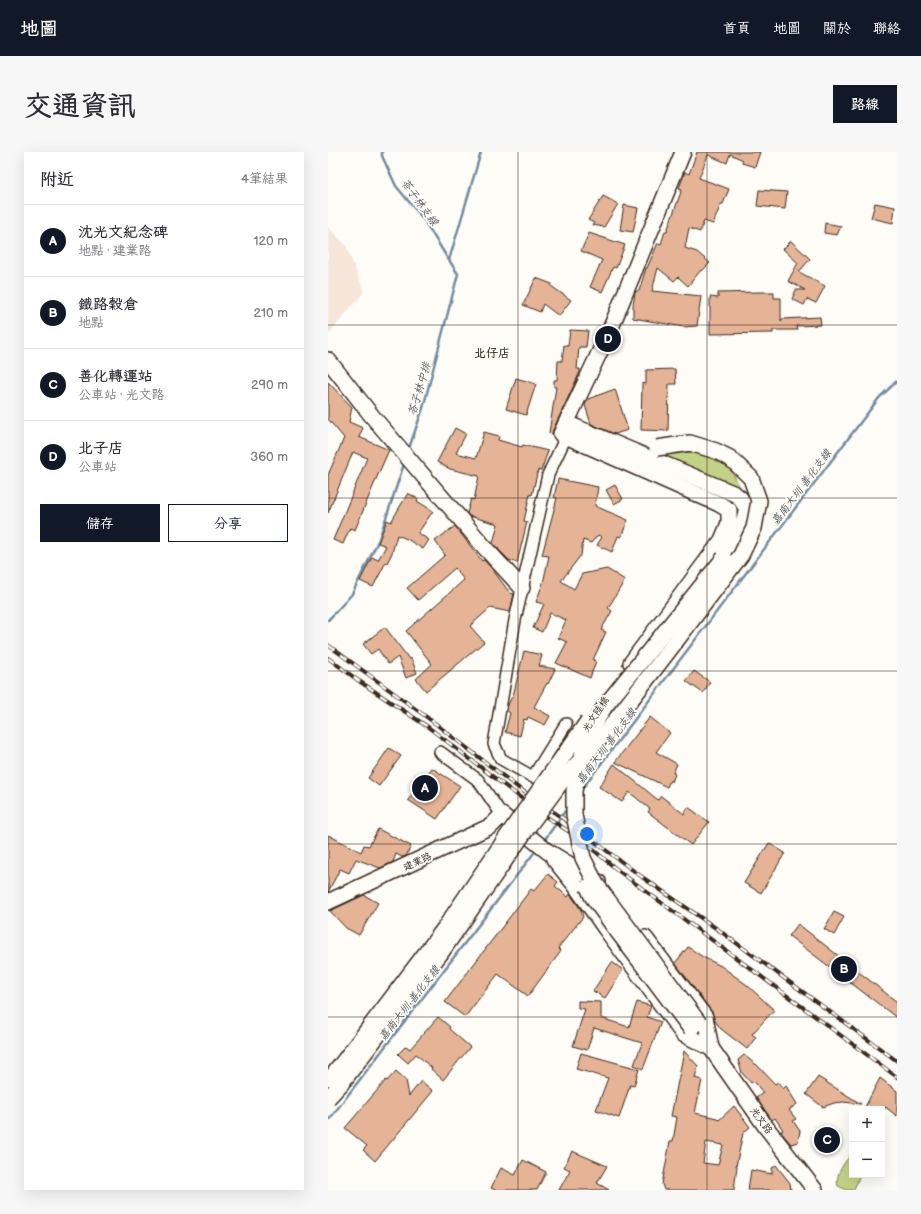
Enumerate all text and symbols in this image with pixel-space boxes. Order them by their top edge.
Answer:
text: 地圖 [20,18,58,41]
text: 首頁 [723,20,751,37]
text: 地圖 [773,20,801,37]
text: 關於 [823,20,851,37]
text: 聯絡 [873,20,901,37]
button: 路線 [833,85,897,123]
text: 交通資訊 [24,90,136,123]
text: 附近 [40,170,74,190]
text: 4筆結果 [241,171,288,187]
water label: 苓子林支線 [398,176,442,229]
text: 沈光文紀念碑 [78,223,168,242]
text: A [49,233,57,249]
text: 120 m [253,233,288,249]
text: 地點 · 建業路 [78,243,151,259]
text: 鐵路穀倉 [78,295,138,314]
text: B [48,305,58,321]
text: 210 m [254,305,288,321]
text: 地點 [78,315,104,331]
pin: D [595,324,621,354]
district label: 北仔店 [474,346,510,361]
water label: 苓子林中排 [406,360,434,417]
text: 善化轉運站 [78,367,153,386]
text: C [48,377,58,393]
text: 290 m [251,377,288,393]
text: 公車站 · 光文路 [78,387,164,403]
text: 北子店 [78,439,123,458]
water label: 嘉南大圳 善化支線 [769,446,835,528]
text: D [48,449,58,465]
text: 360 m [250,449,288,465]
text: 公車站 [78,459,117,475]
button: 儲存 [40,504,160,542]
button: 分享 [168,504,288,542]
street label: 光文陸橋 [580,695,612,735]
water label: 嘉南大圳 善化支線 [574,705,640,787]
pin: A [412,773,438,803]
your location [577,824,597,844]
street label: 建業路 [401,850,434,874]
pin: B [831,954,857,984]
water label: 嘉南大圳 善化支線 [376,963,443,1043]
street label: 光文路 [748,1105,775,1136]
map controls [849,1106,885,1178]
button: + [849,1106,885,1142]
pin: C [814,1125,840,1155]
button: − [849,1142,885,1178]

